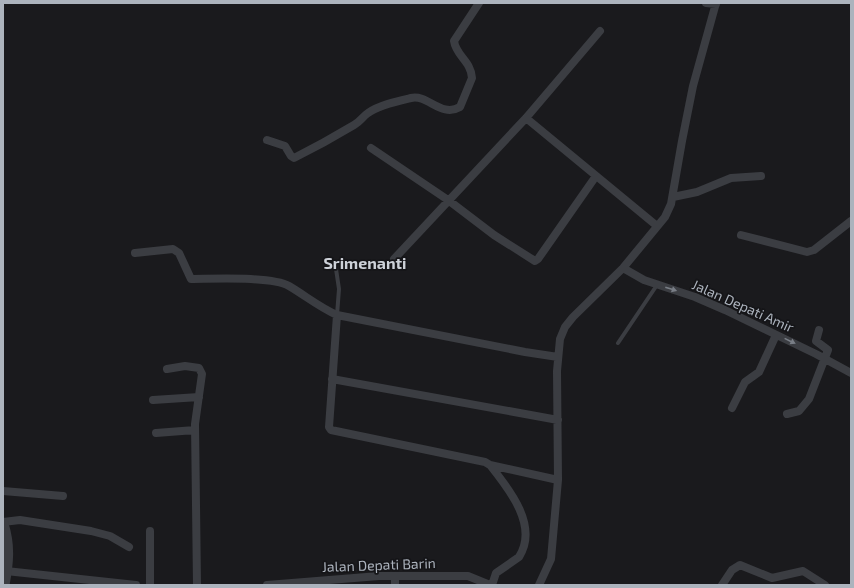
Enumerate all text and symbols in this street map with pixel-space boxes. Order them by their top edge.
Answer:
district label: Srimenanti [323,253,407,272]
street label: Jalan Depati Amir [690,275,797,336]
one-way arrow [666,286,678,292]
one-way arrow [784,338,796,344]
street label: Jalan Depati Barin [322,554,436,575]

